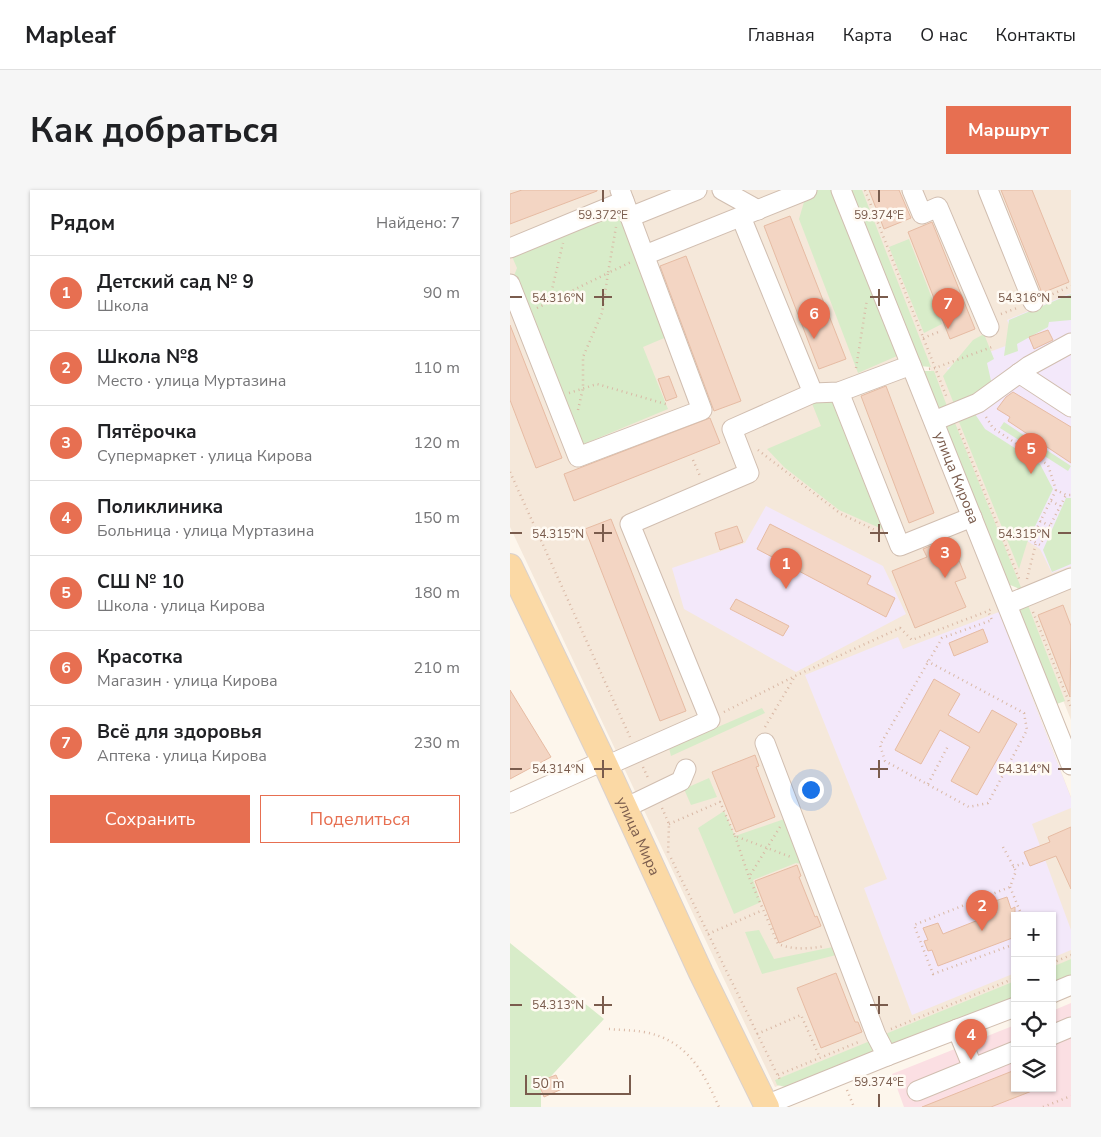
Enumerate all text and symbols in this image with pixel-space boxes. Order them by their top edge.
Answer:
text: Mapleaf [25,19,116,51]
text: Главная [748,23,815,47]
text: Карта [843,23,892,47]
text: О нас [920,23,968,47]
text: Контакты [996,23,1076,47]
button: Маршрут [946,106,1071,154]
text: Как добраться [30,107,279,154]
text: 59.372°E [578,207,628,223]
text: 59.374°E [854,207,904,223]
text: Рядом [50,209,115,237]
text: Найдено: 7 [376,212,460,234]
text: Детский сад № 9 [97,269,254,295]
text: 1 [61,282,71,304]
text: 90 m [423,282,460,304]
pin: 7 [932,288,964,329]
text: 54.316°N [532,290,584,306]
text: 54.316°N [998,290,1050,306]
text: Школа [97,295,149,317]
pin: 6 [798,298,830,339]
text: Школа №8 [97,344,198,370]
text: 2 [61,357,71,379]
text: 110 m [413,357,460,379]
text: Место · улица Муртазина [97,370,286,392]
text: Пятёрочка [97,419,197,445]
street label: улица Кирова [929,428,984,527]
text: 3 [61,432,71,454]
text: 120 m [413,432,460,454]
pin: 5 [1015,433,1047,474]
text: Супермаркет · улица Кирова [97,445,312,467]
text: Поликлиника [97,494,223,520]
text: 4 [61,507,71,529]
text: 150 m [413,507,460,529]
text: Больница · улица Муртазина [97,520,314,542]
text: 54.315°N [532,526,584,542]
text: 54.315°N [998,526,1050,542]
pin: 3 [929,537,961,578]
pin: 1 [770,548,802,589]
text: СШ № 10 [97,569,184,595]
text: 5 [61,582,71,604]
text: 180 m [413,582,460,604]
text: Школа · улица Кирова [97,595,265,617]
text: Красотка [97,644,183,670]
text: 6 [61,657,71,679]
text: 210 m [413,657,460,679]
text: Магазин · улица Кирова [97,670,278,692]
text: Всё для здоровья [97,719,262,745]
text: 7 [61,732,71,754]
text: 230 m [413,732,460,754]
text: Аптека · улица Кирова [97,745,267,767]
text: 54.314°N [532,761,584,777]
text: 54.314°N [998,761,1050,777]
your location [798,777,824,803]
street label: улица Мира [612,794,665,879]
button: Сохранить [50,795,250,843]
button: Поделиться [260,795,460,843]
pin: 2 [966,890,998,931]
map controls [1011,912,1056,1092]
button: + [1011,912,1056,957]
button: − [1011,957,1056,1002]
text: 54.313°N [532,997,584,1013]
button: locate [1011,1002,1056,1047]
pin: 4 [955,1019,987,1060]
button: layers [1011,1047,1056,1092]
scale bar [525,1072,631,1095]
text: 50 m [532,1074,564,1093]
text: 59.374°E [854,1074,904,1090]

